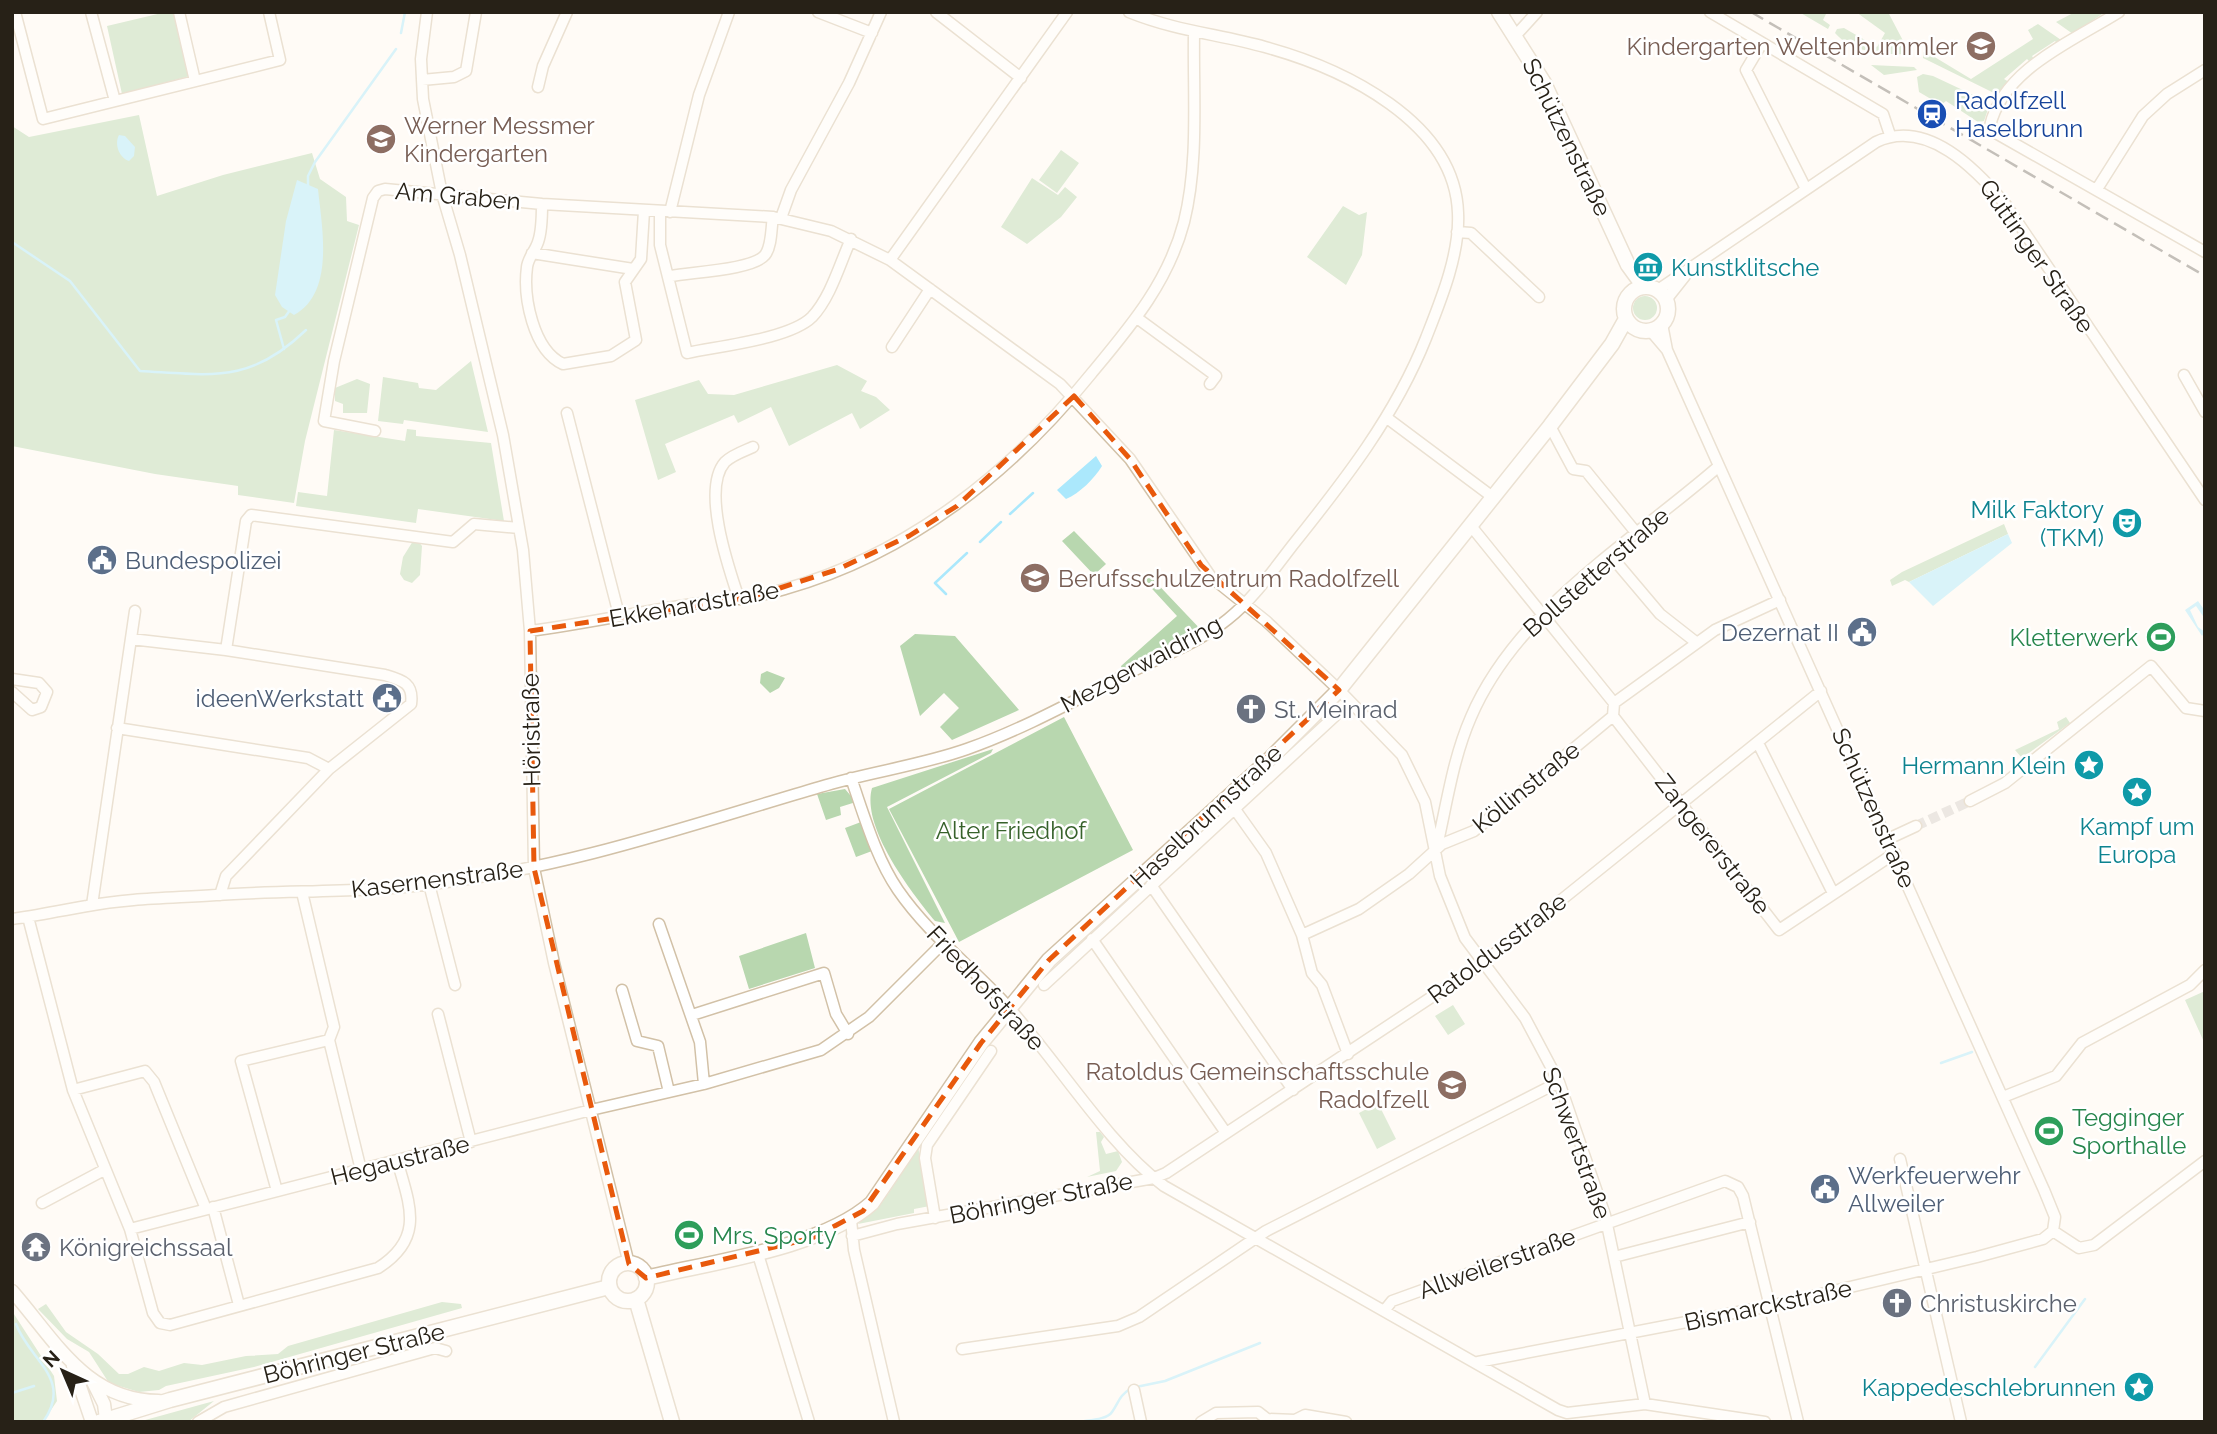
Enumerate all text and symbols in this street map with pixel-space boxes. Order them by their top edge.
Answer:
school or university icon: Kindergarten Weltenbummler [1964,29,1998,63]
place label: Kindergarten Weltenbummler [1626,32,1959,61]
street label: Schützenstraße [1516,53,1618,221]
place label: Radolfzell Haselbrunn [1955,86,2083,143]
station icon: Radolfzell Haselbrunn [1915,97,1949,131]
place label: Werner Messmer Kindergarten [404,111,595,168]
school or university icon: Werner Messmer Kindergarten [364,122,398,156]
street label: Güttinger Straße [1973,174,2101,338]
street label: Am Graben [394,176,522,216]
museum icon: Kunstklitsche [1631,250,1665,284]
place label: Kunstklitsche [1671,253,1819,282]
place label: Milk Faktory (TKM) [1970,495,2104,552]
street label: Bollstetterstraße [1517,501,1675,643]
theatre icon: Milk Faktory (TKM) [2110,506,2144,540]
public building icon: Bundespolizei [85,543,119,577]
place label: Bundespolizei [125,546,282,575]
school or university icon: Berufsschulzentrum Radolfzell [1018,561,1052,595]
place label: Berufsschulzentrum Radolfzell [1058,564,1400,593]
street label: Ekkehardstraße [607,575,781,633]
street label: Mezgerwaidring [1055,609,1227,719]
public building icon: Dezernat II [1845,615,1879,649]
place label: Dezernat II [1721,618,1839,647]
sports icon: Kletterwerk [2144,620,2178,654]
place label: Kletterwerk [2009,623,2138,652]
street label: Höristraße [516,673,546,787]
public building icon: ideenWerkstatt [370,681,404,715]
place label: ideenWerkstatt [196,684,364,713]
church icon: St. Meinrad [1234,692,1268,726]
place label: St. Meinrad [1274,695,1398,724]
street label: Schützenstraße [1826,724,1922,892]
street label: Köllinstraße [1466,735,1586,839]
street label: Haselbrunnstraße [1124,738,1288,894]
place icon: Hermann Klein [2072,748,2106,782]
place label: Hermann Klein [1901,751,2066,780]
street label: Zangererstraße [1649,768,1777,920]
place icon: Kampf um Europa [2120,775,2154,809]
place label: Kampf um Europa [2080,812,2195,869]
park label: Alter Friedhof [936,816,1087,845]
street label: Kasernenstraße [349,854,525,904]
street label: Ratoldusstraße [1422,886,1572,1010]
street label: Friedhofstraße [921,919,1051,1057]
place label: Ratoldus Gemeinschaftsschule Radolfzell [1085,1057,1429,1114]
street label: Schwertstraße [1536,1063,1618,1223]
school or university icon: Ratoldus Gemeinschaftsschule Radolfzell [1435,1068,1469,1102]
place label: Tegginger Sporthalle [2072,1103,2186,1160]
sports icon: Tegginger Sporthalle [2032,1114,2066,1148]
street label: Hegaustraße [328,1129,472,1191]
place label: Werkfeuerwehr Allweiler [1848,1161,2021,1218]
street label: Böhringer Straße [947,1166,1135,1230]
public building icon: Werkfeuerwehr Allweiler [1808,1172,1842,1206]
sports icon: Mrs. Sporty [672,1218,706,1252]
place label: Mrs. Sporty [712,1221,837,1250]
street label: Allweilerstraße [1415,1221,1579,1305]
temple icon: Königreichssaal [19,1230,53,1264]
place label: Königreichssaal [59,1233,233,1262]
street label: Bismarckstraße [1682,1273,1854,1337]
church icon: Christuskirche [1880,1286,1914,1320]
place label: Christuskirche [1920,1289,2077,1318]
street label: Böhringer Straße [260,1316,448,1390]
north arrow [28,1336,98,1406]
text: N [38,1346,64,1372]
place icon: Kappedeschlebrunnen [2122,1370,2156,1404]
place label: Kappedeschlebrunnen [1862,1373,2116,1402]

